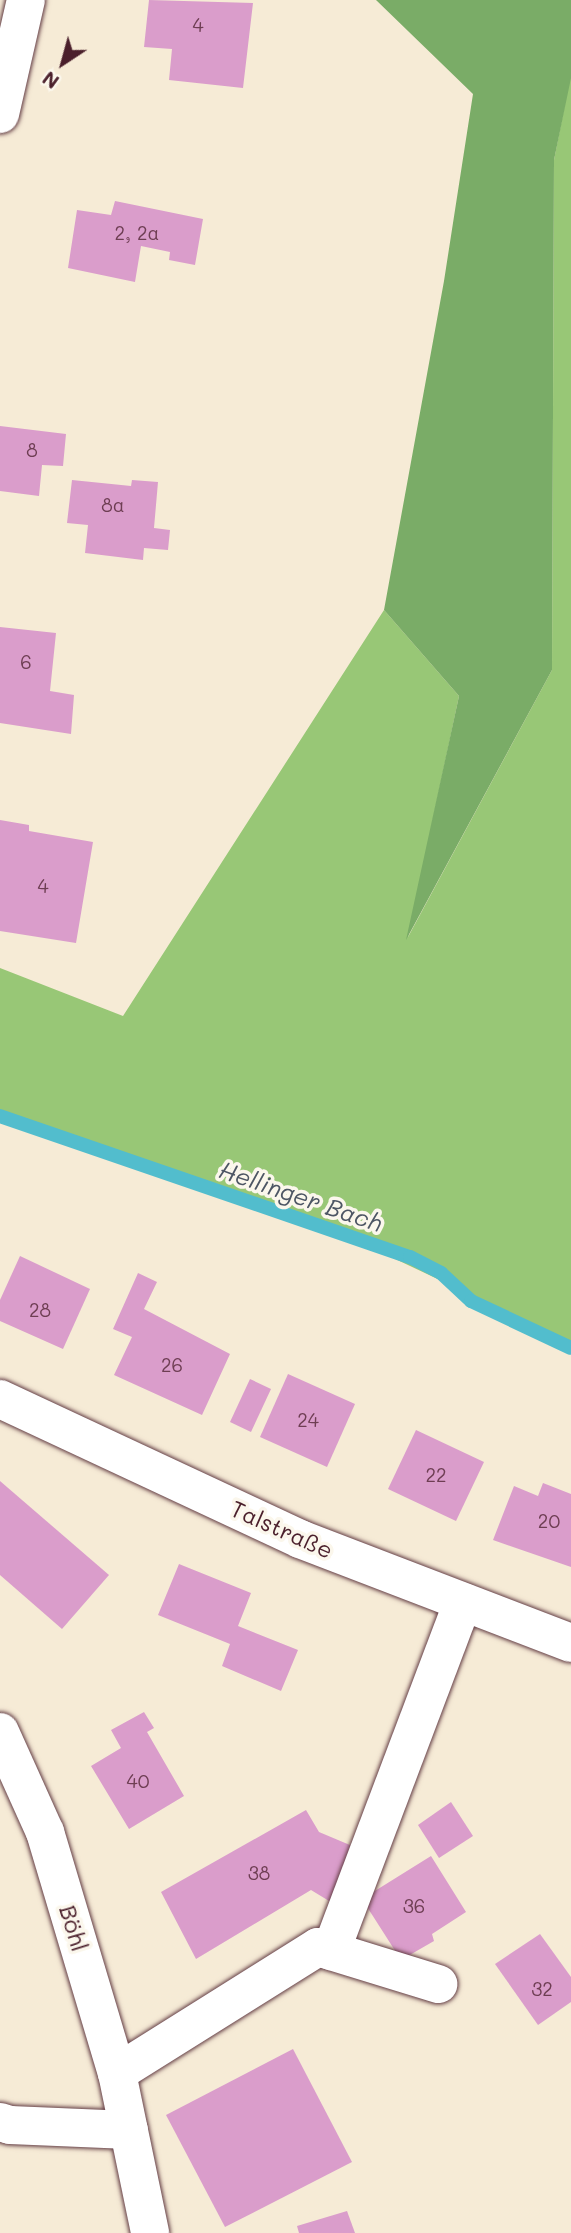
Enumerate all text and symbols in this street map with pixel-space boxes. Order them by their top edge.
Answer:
house number: 4 [192,14,204,36]
north arrow [28,28,98,98]
text: N [37,66,64,95]
house number: 2, 2a [115,222,159,244]
house number: 8 [26,439,38,461]
house number: 8a [101,494,125,516]
house number: 6 [20,651,32,673]
house number: 4 [37,875,49,897]
water label: Hellinger Bach [216,1155,386,1237]
house number: 28 [29,1299,51,1321]
house number: 26 [161,1354,183,1376]
house number: 24 [297,1409,319,1431]
house number: 22 [425,1464,447,1486]
street label: Talstraße [227,1494,337,1564]
house number: 20 [538,1510,560,1532]
house number: 40 [127,1770,149,1792]
house number: 38 [248,1862,270,1884]
house number: 36 [403,1895,425,1917]
street label: Böhl [54,1902,94,1954]
house number: 32 [531,1978,553,2000]

